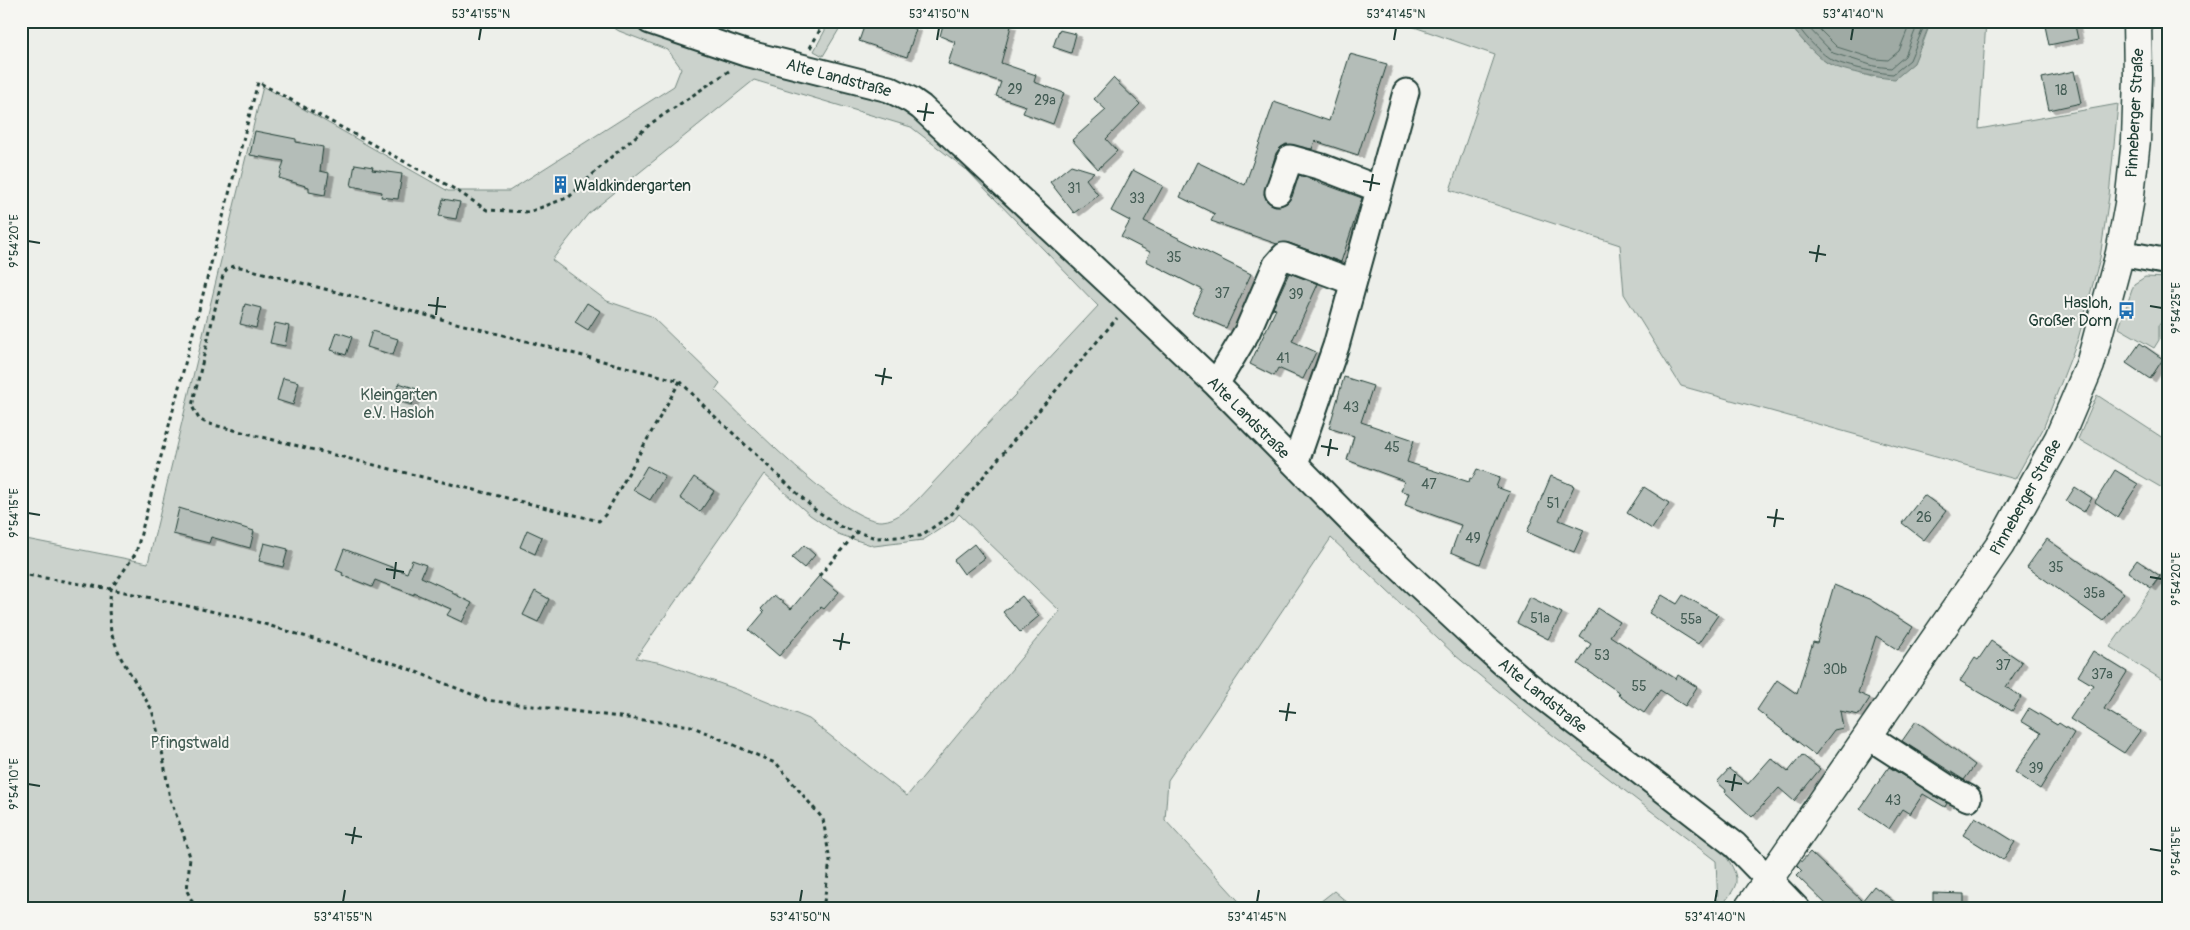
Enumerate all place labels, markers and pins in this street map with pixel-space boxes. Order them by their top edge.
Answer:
building icon: Waldkindergarten [550,175,570,195]
place label: Waldkindergarten [574,176,691,196]
place label: Hasloh, Großer Dorn [2028,293,2112,331]
bus stop icon: Hasloh, Großer Dorn [2116,301,2136,321]

